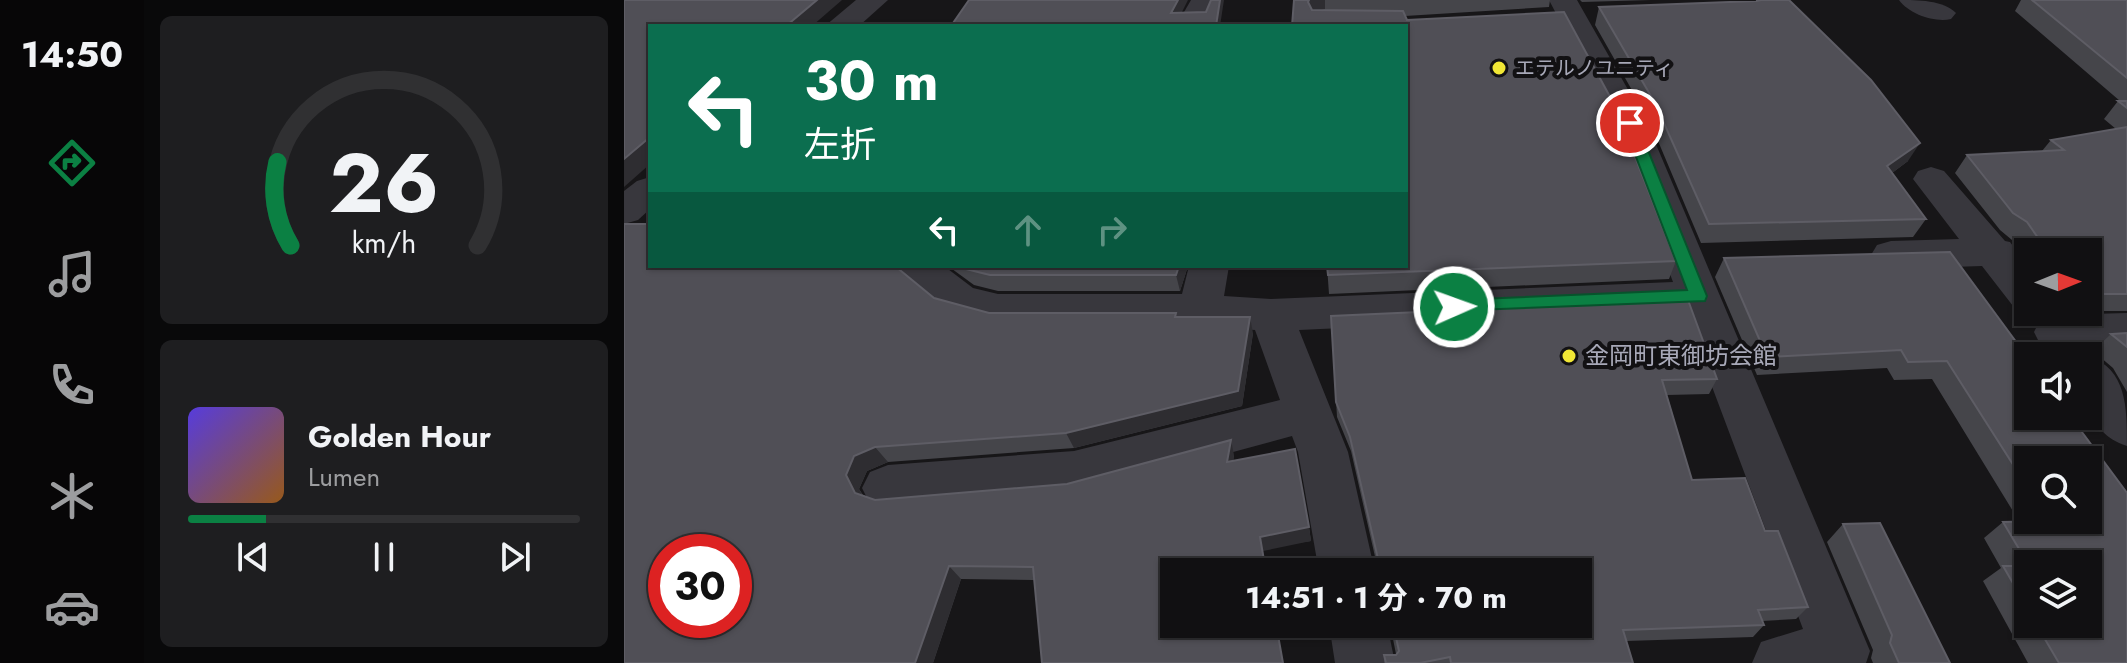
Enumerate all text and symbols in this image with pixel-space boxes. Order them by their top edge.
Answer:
text: 14:50 [21,28,123,80]
text: 30 m [804,40,939,121]
place label: エテルノユニティ [1515,54,1674,83]
icon: left [672,56,776,160]
marker: エテルノユニティ [1490,59,1508,77]
pin [1596,89,1664,157]
icon: arrive [1608,101,1652,145]
text: 左折 [804,118,876,170]
text: 26 [329,122,439,242]
icon: directions [44,135,100,191]
icon: left [922,208,966,252]
icon: ahead [1006,208,1050,252]
icon: right [1090,208,1134,252]
text: km/h [352,222,416,264]
north arrow [2014,238,2102,326]
map controls [2014,238,2102,638]
icon: music [44,246,100,302]
position arrow [1412,265,1496,349]
place label: 金岡町東御坊会館 [1585,338,1777,373]
button: sound [2014,342,2102,430]
marker: 金岡町東御坊会館 [1560,347,1578,365]
icon: phone [44,357,100,413]
text: Golden Hour [308,415,491,458]
button: search [2014,446,2102,534]
text: Lumen [308,458,380,496]
icon: climate [44,468,100,524]
speed limit sign: 30 [648,534,752,638]
icon: previous [231,535,275,579]
icon: pause [362,535,406,579]
icon: next [493,535,537,579]
button: layers [2014,550,2102,638]
text: 14:51 · 1 分 · 70 m [1245,576,1507,619]
icon: car [44,579,100,635]

